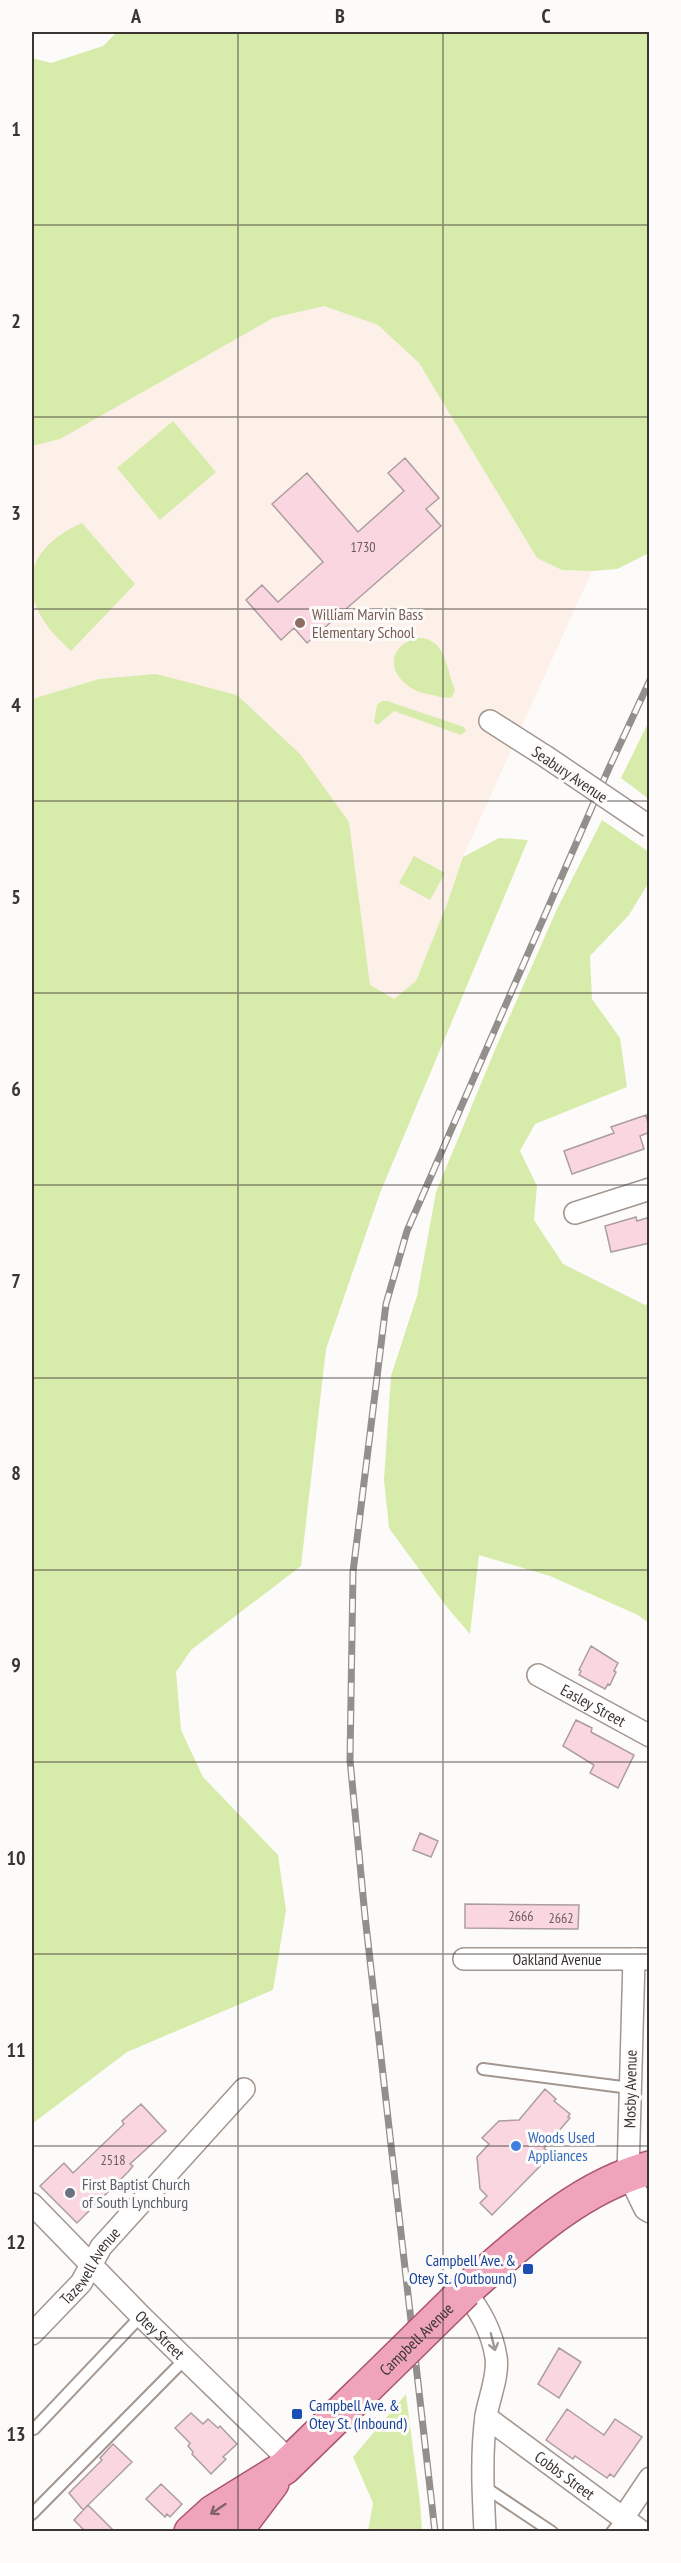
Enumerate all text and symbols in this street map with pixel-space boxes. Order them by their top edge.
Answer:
text: A [130,3,142,29]
text: B [335,3,345,29]
text: C [541,3,551,29]
text: 1 [11,116,21,142]
text: 2 [11,308,21,334]
text: 3 [11,500,21,526]
house number: 1730 [350,538,376,556]
place label: William Marvin Bass Elementary School [312,604,423,642]
marker: William Marvin Bass Elementary School [293,616,307,630]
text: 4 [11,692,21,718]
street label: Seabury Avenue [528,741,612,807]
text: 5 [11,884,21,910]
text: 6 [11,1076,21,1102]
text: 7 [11,1268,21,1294]
text: 8 [11,1460,21,1486]
text: 9 [11,1652,21,1678]
street label: Easley Street [557,1679,630,1731]
text: 10 [6,1845,26,1871]
house number: 2666 [508,1907,534,1925]
house number: 2662 [548,1909,574,1927]
street label: Oakland Avenue [513,1949,602,1969]
text: 11 [6,2037,26,2063]
street label: Mosby Avenue [619,2050,641,2128]
place label: Woods Used Appliances [528,2127,595,2165]
marker: Woods Used Appliances [509,2139,523,2153]
house number: 2518 [100,2151,126,2169]
place label: First Baptist Church of South Lynchburg [82,2174,190,2212]
marker: First Baptist Church of South Lynchburg [63,2186,77,2200]
street label: Tazewell Avenue [56,2223,124,2309]
text: 12 [6,2229,26,2255]
place label: Campbell Ave. & Otey St. (Outbound) [409,2250,516,2288]
marker: Campbell Ave. & Otey St. (Outbound) [521,2262,535,2276]
street label: Campbell Avenue [375,2298,457,2380]
street label: Otey Street [131,2306,190,2364]
one-way arrow [487,2332,499,2351]
place label: Campbell Ave. & Otey St. (Inbound) [309,2395,407,2433]
marker: Campbell Ave. & Otey St. (Inbound) [290,2407,304,2421]
text: 13 [6,2421,26,2447]
street label: Cobbs Street [531,2446,599,2504]
one-way arrow [210,2503,227,2515]

